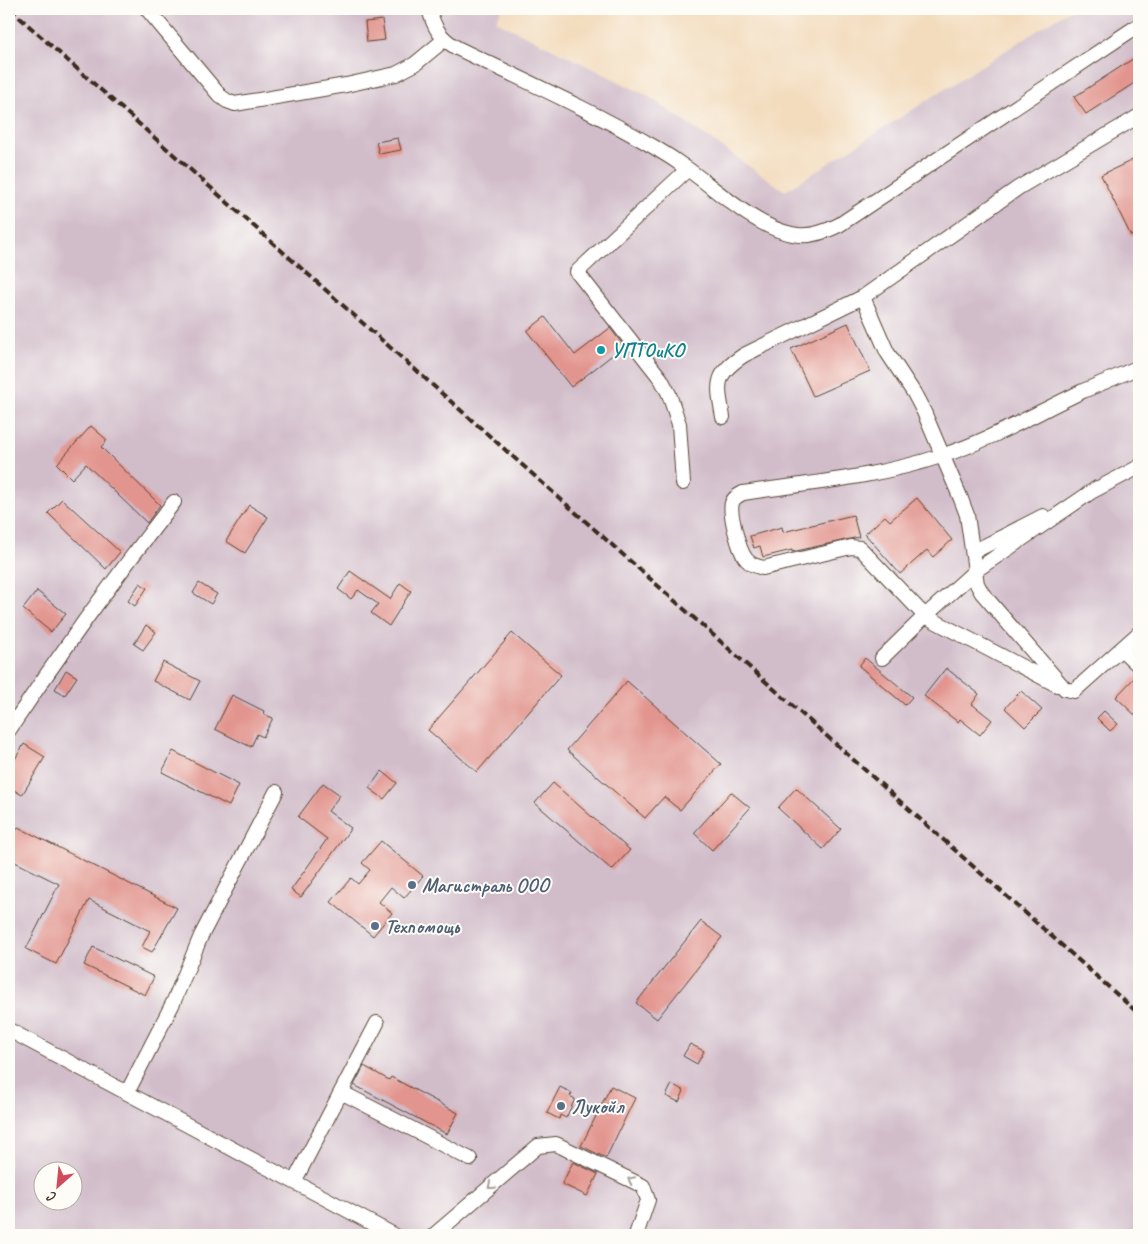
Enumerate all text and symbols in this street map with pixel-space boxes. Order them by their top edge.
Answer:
place label: УПТОиКО [611,338,686,363]
marker: УПТОиКО [595,344,607,356]
place label: Магистраль ООО [422,873,551,898]
marker: Магистраль ООО [406,879,418,891]
place label: Техпомощь [385,914,461,939]
marker: Техпомощь [369,920,381,932]
place label: Лукойл [571,1094,625,1119]
marker: Лукойл [555,1100,567,1112]
north arrow [32,1162,82,1212]
one-way arrow [627,1176,636,1186]
one-way arrow [488,1180,497,1189]
text: С [44,1187,59,1206]

